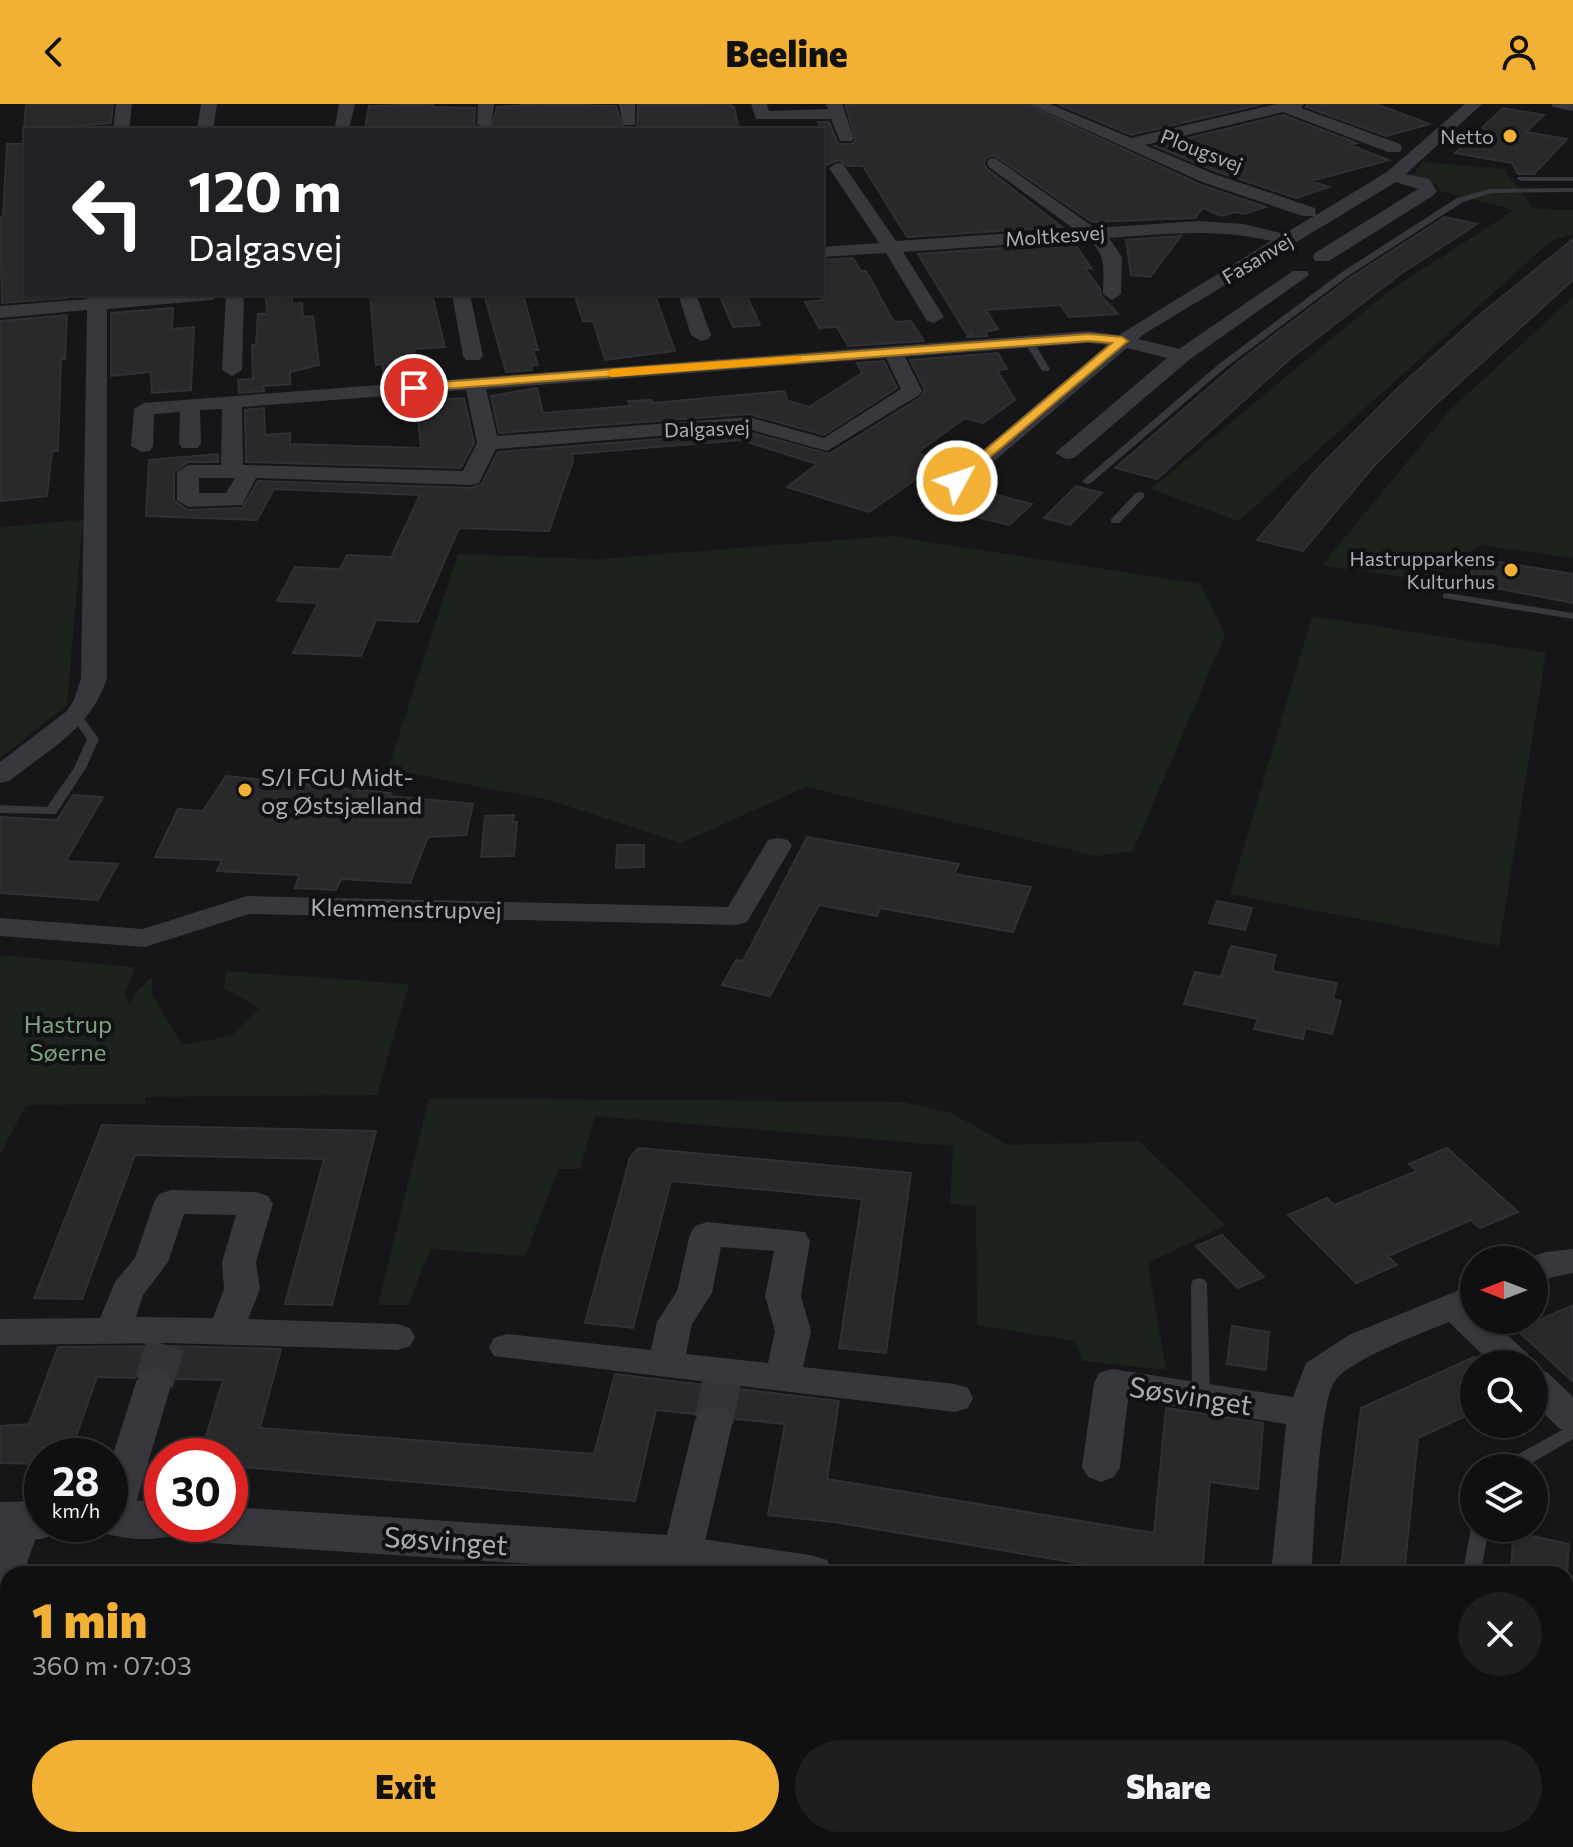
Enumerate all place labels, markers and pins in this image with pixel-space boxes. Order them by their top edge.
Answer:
place label: Netto [1440,124,1494,148]
marker: Netto [1501,127,1519,145]
pin [380,354,448,422]
place label: Hastrupparkens Kulturhus [1350,546,1495,593]
marker: Hastrupparkens Kulturhus [1502,561,1520,579]
place label: S/I FGU Midt- og Østsjælland [261,762,422,819]
marker: S/I FGU Midt- og Østsjælland [236,781,254,799]

